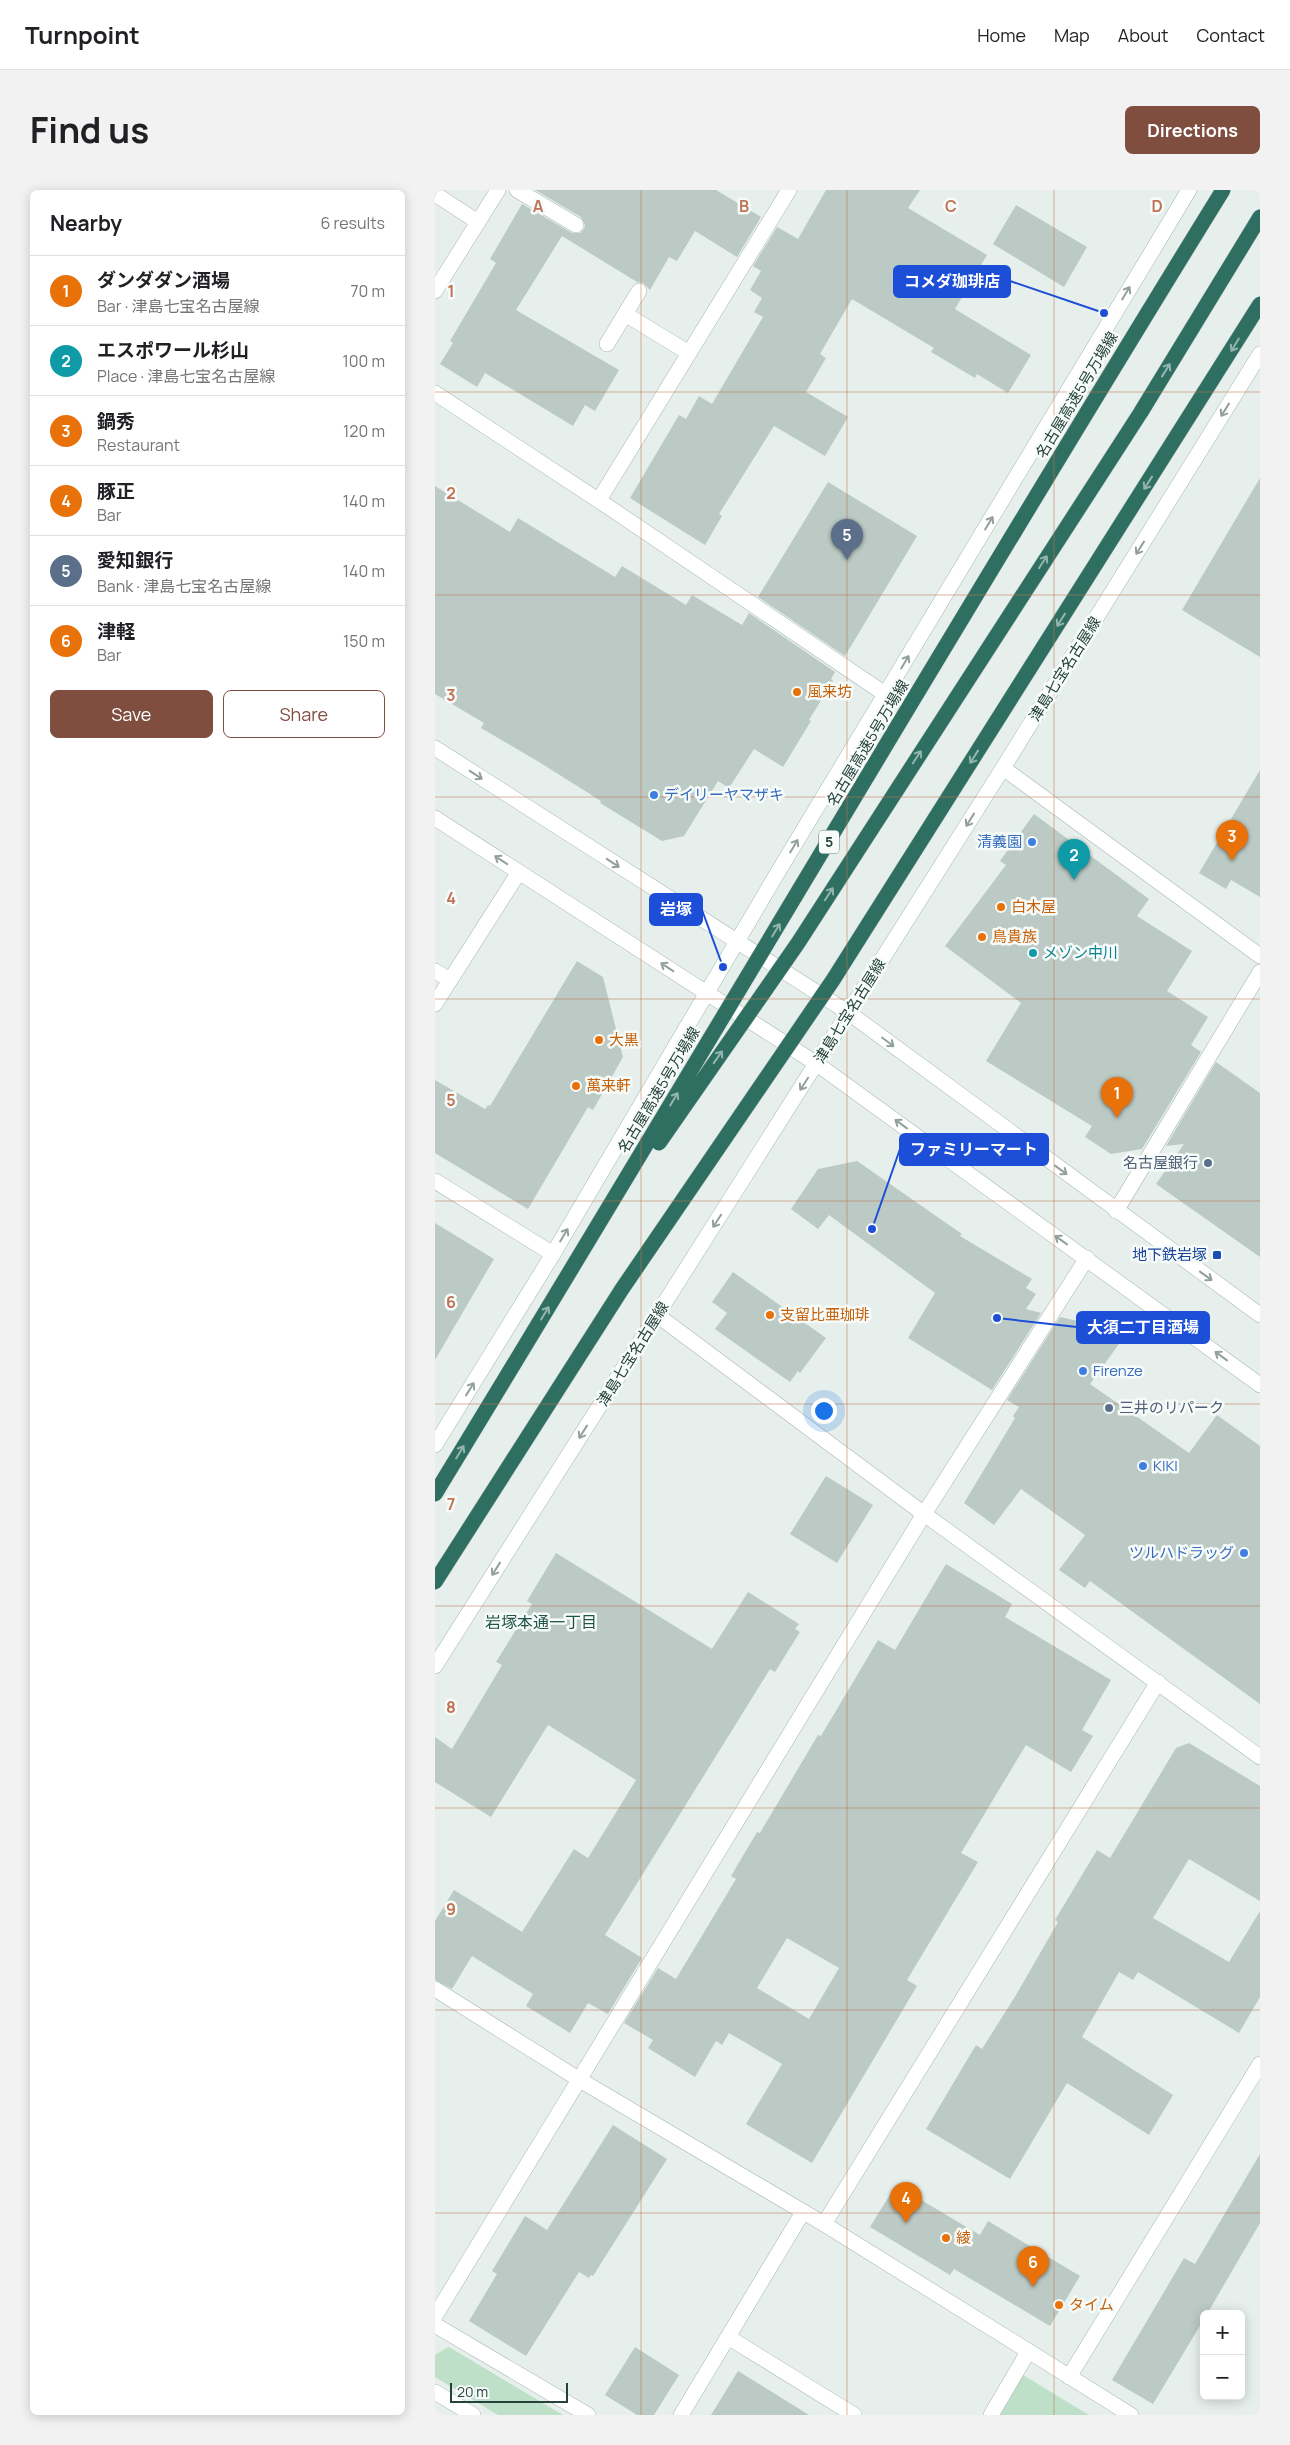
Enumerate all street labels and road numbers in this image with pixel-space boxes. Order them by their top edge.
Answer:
street label: 名古屋高速5号万場線 [1031,328,1123,462]
street label: 津島七宝名古屋線 [1024,612,1105,725]
street label: 名古屋高速5号万場線 [822,676,914,810]
road number: 5 [819,830,839,854]
street label: 津島七宝名古屋線 [809,954,890,1067]
street label: 名古屋高速5号万場線 [613,1023,705,1157]
street label: 津島七宝名古屋線 [592,1297,673,1410]

